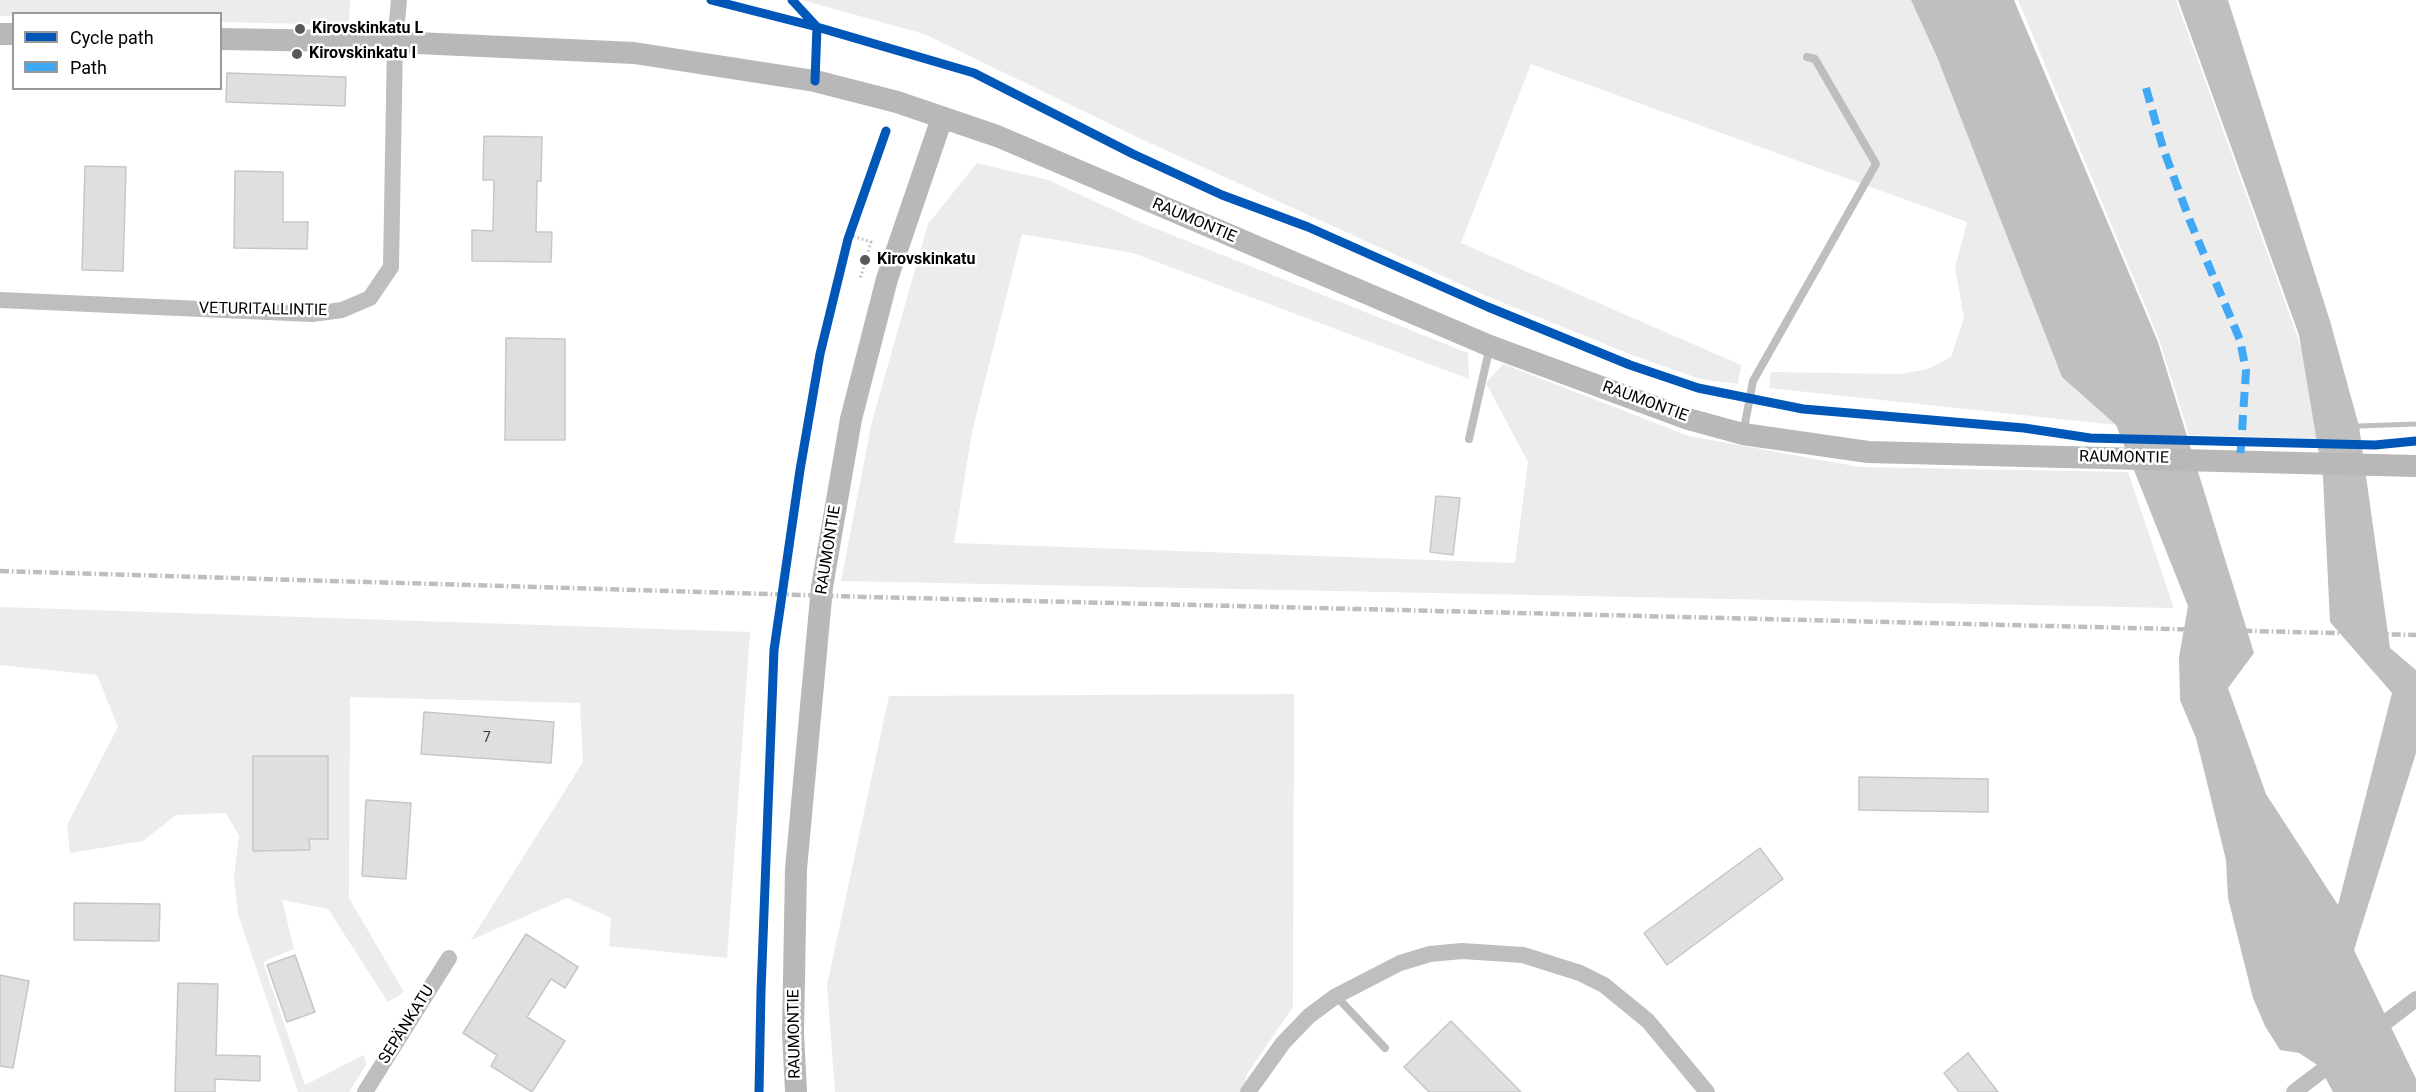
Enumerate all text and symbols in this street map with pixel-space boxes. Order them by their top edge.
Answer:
legend [12,12,222,90]
place label: Kirovskinkatu L [312,19,423,39]
marker: Kirovskinkatu L [293,22,307,36]
text: Cycle path [70,27,154,48]
place label: Kirovskinkatu I [309,44,416,64]
marker: Kirovskinkatu I [290,47,304,61]
text: Path [70,57,107,78]
street label: RAUMONTIE [1149,195,1239,247]
place label: Kirovskinkatu [877,250,975,270]
marker: Kirovskinkatu [858,253,872,267]
street label: VETURITALLINTIE [199,299,327,321]
street label: RAUMONTIE [1600,378,1690,426]
street label: RAUMONTIE [2079,448,2169,468]
street label: RAUMONTIE [813,504,845,596]
house number: 7 [483,730,491,746]
street label: SEPÄNKATU [375,982,439,1068]
street label: RAUMONTIE [785,989,805,1079]

